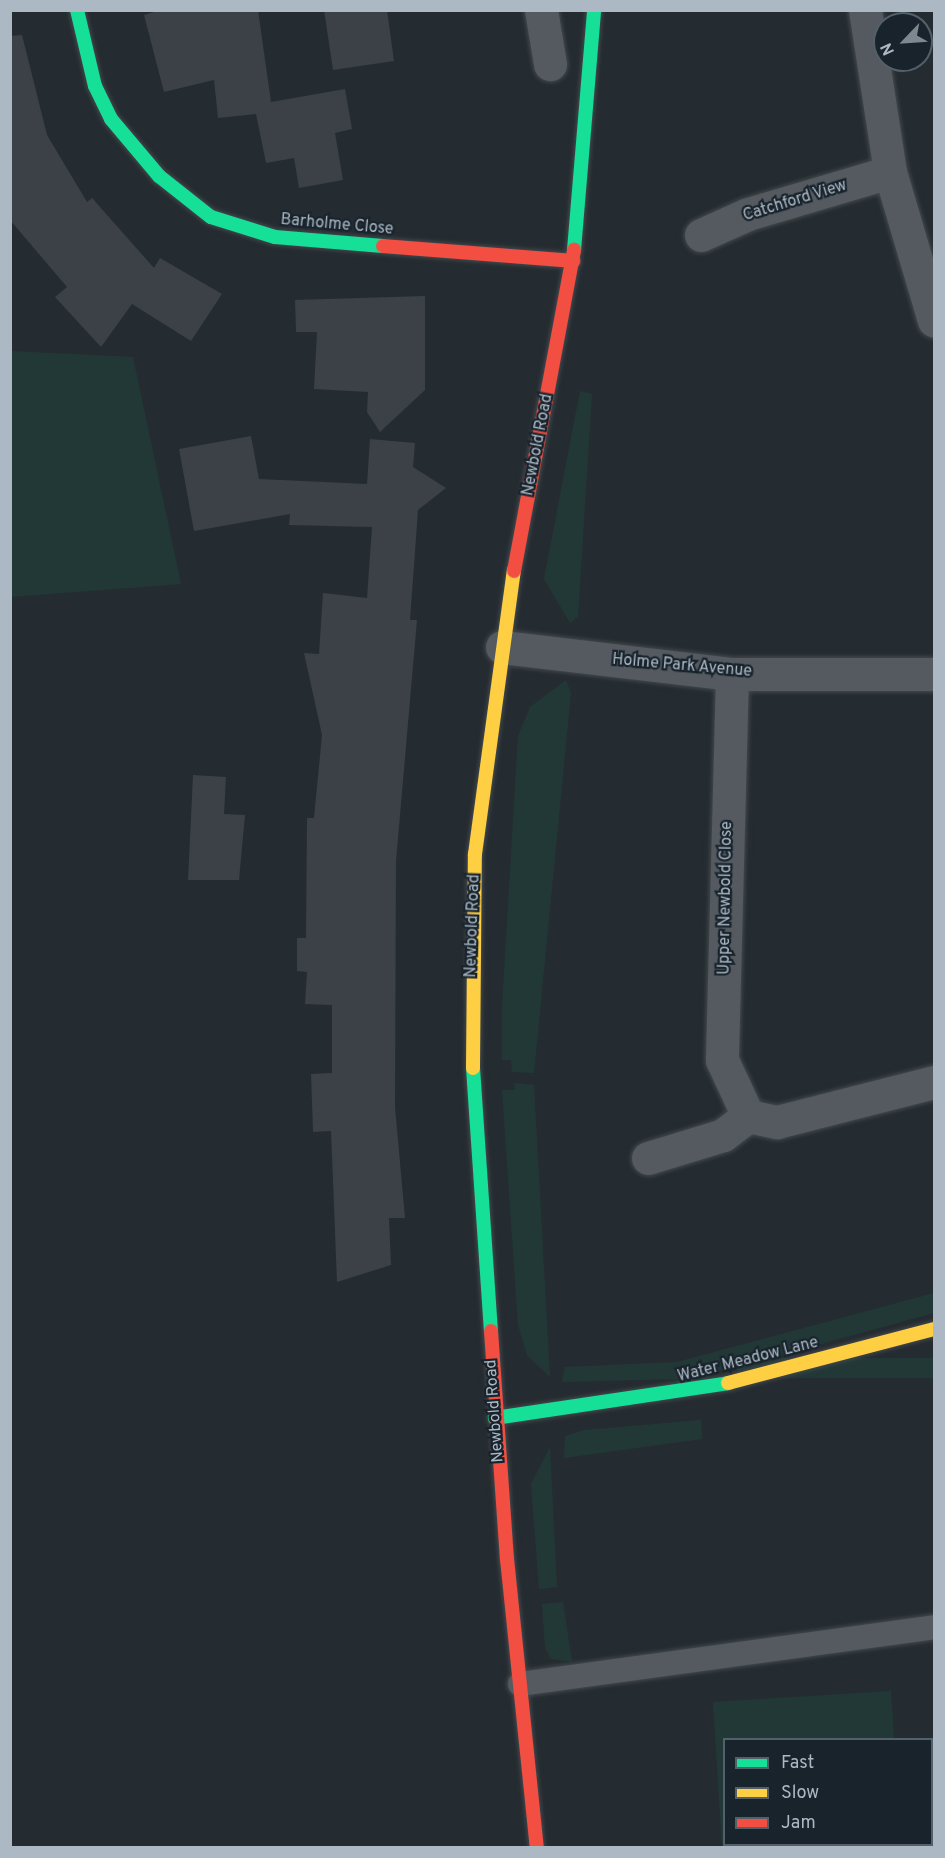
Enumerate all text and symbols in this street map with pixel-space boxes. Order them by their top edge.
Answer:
north arrow [873,12,933,72]
text: N [877,39,900,58]
street label: Catchford View [740,176,850,226]
street label: Barholme Close [280,211,394,239]
street label: Newbold Road [519,392,557,498]
street label: Holme Park Avenue [611,650,753,682]
street label: Upper Newbold Close [715,821,737,975]
street label: Newbold Road [462,874,484,978]
street label: Water Meadow Lane [676,1333,820,1387]
street label: Newbold Road [482,1359,508,1463]
legend [723,1738,933,1846]
text: Fast [781,1752,814,1775]
text: Slow [781,1782,819,1805]
text: Jam [781,1812,816,1835]

